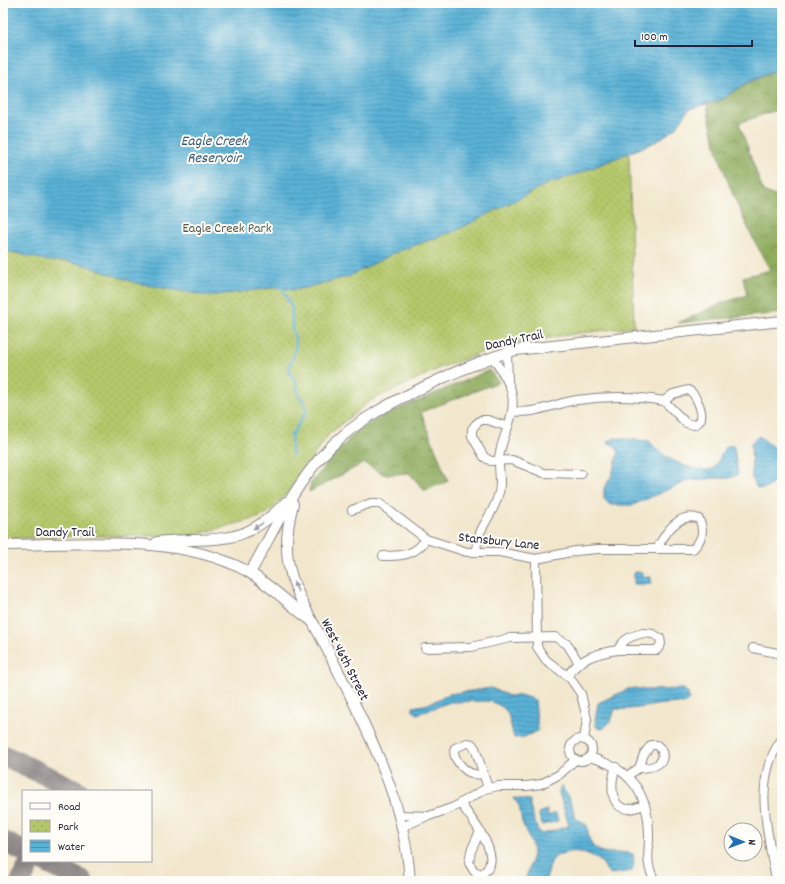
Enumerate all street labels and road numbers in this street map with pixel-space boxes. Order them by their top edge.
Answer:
street label: Dandy Trail [483,325,546,357]
street label: Dandy Trail [36,523,95,543]
street label: Stansbury Lane [457,528,540,556]
street label: West 46th Street [315,615,374,705]

